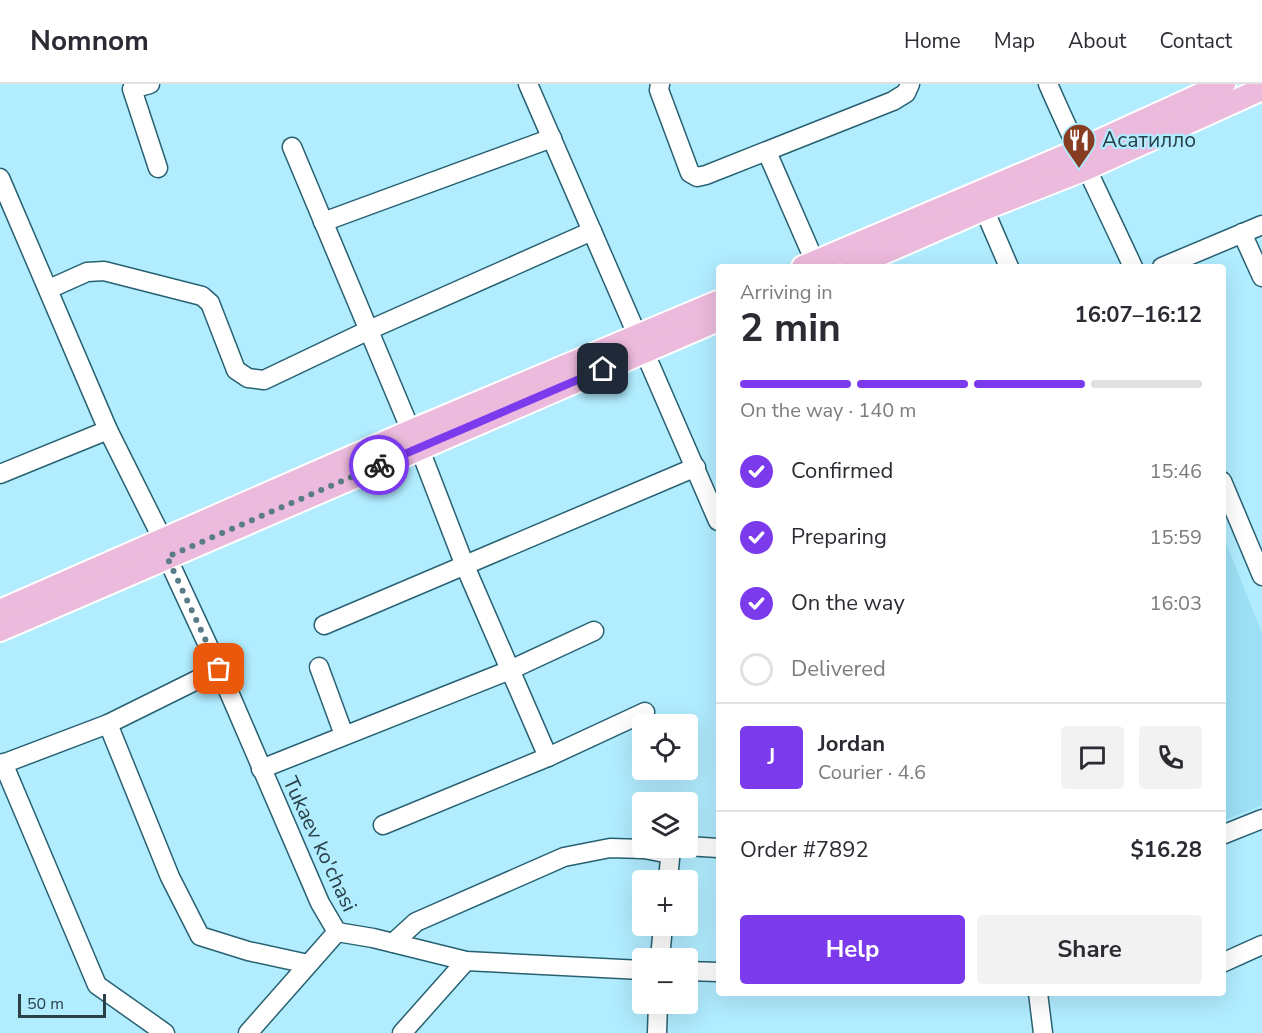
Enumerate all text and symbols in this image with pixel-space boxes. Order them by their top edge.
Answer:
text: Nomnom [30,22,149,60]
text: Home [904,27,961,55]
text: Map [994,27,1035,55]
text: About [1068,27,1126,55]
text: Contact [1159,27,1232,55]
restaurant icon: Асатилло [1061,122,1097,169]
place label: Асатилло [1102,126,1196,154]
text: Arriving in [740,279,833,306]
text: 16:07–16:12 [1074,300,1202,330]
text: 2 min [740,302,841,355]
pin [577,343,628,394]
icon: home [586,352,619,385]
text: On the way · 140 m [740,397,916,424]
courier [349,435,409,495]
icon: bike [363,449,396,482]
icon: check [740,455,773,488]
text: Confirmed [791,456,893,486]
text: 15:46 [1149,458,1202,485]
icon: check [740,521,773,554]
text: Preparing [791,522,887,552]
text: 15:59 [1149,524,1202,551]
icon: check [740,587,773,620]
text: On the way [791,588,905,618]
text: 16:03 [1149,590,1202,617]
pin [193,643,244,694]
icon: bag [202,652,235,685]
text: Delivered [791,654,886,684]
map controls [632,714,698,1014]
button: locate [632,714,698,780]
button: chat [1061,726,1124,789]
button: phone [1139,726,1202,789]
text: Jordan [818,729,885,759]
text: J [768,742,775,772]
text: Courier · 4.6 [818,759,926,786]
street label: Tukaev ko'chasi [276,772,364,916]
button: layers [632,792,698,858]
text: Order #7892 [740,835,869,865]
text: $16.28 [1131,835,1202,865]
button: + [632,870,698,936]
button: Help [740,915,965,984]
button: Share [977,915,1202,984]
button: − [632,948,698,1014]
scale bar [18,991,106,1018]
text: 50 m [27,993,64,1015]

